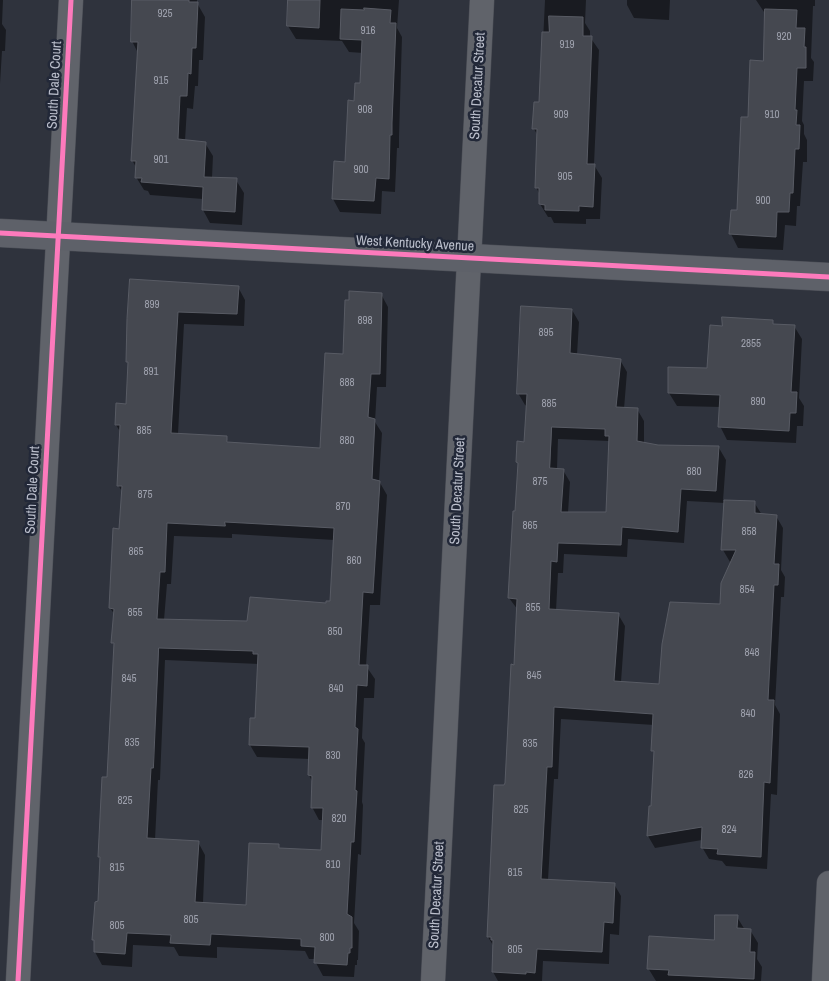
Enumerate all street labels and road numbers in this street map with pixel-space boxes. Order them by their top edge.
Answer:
street label: South Decatur Street [467,32,489,140]
street label: South Dale Court [44,41,66,129]
street label: West Kentucky Avenue [355,233,475,255]
street label: South Decatur Street [447,437,469,545]
street label: South Dale Court [22,446,44,534]
street label: South Decatur Street [426,841,448,949]

